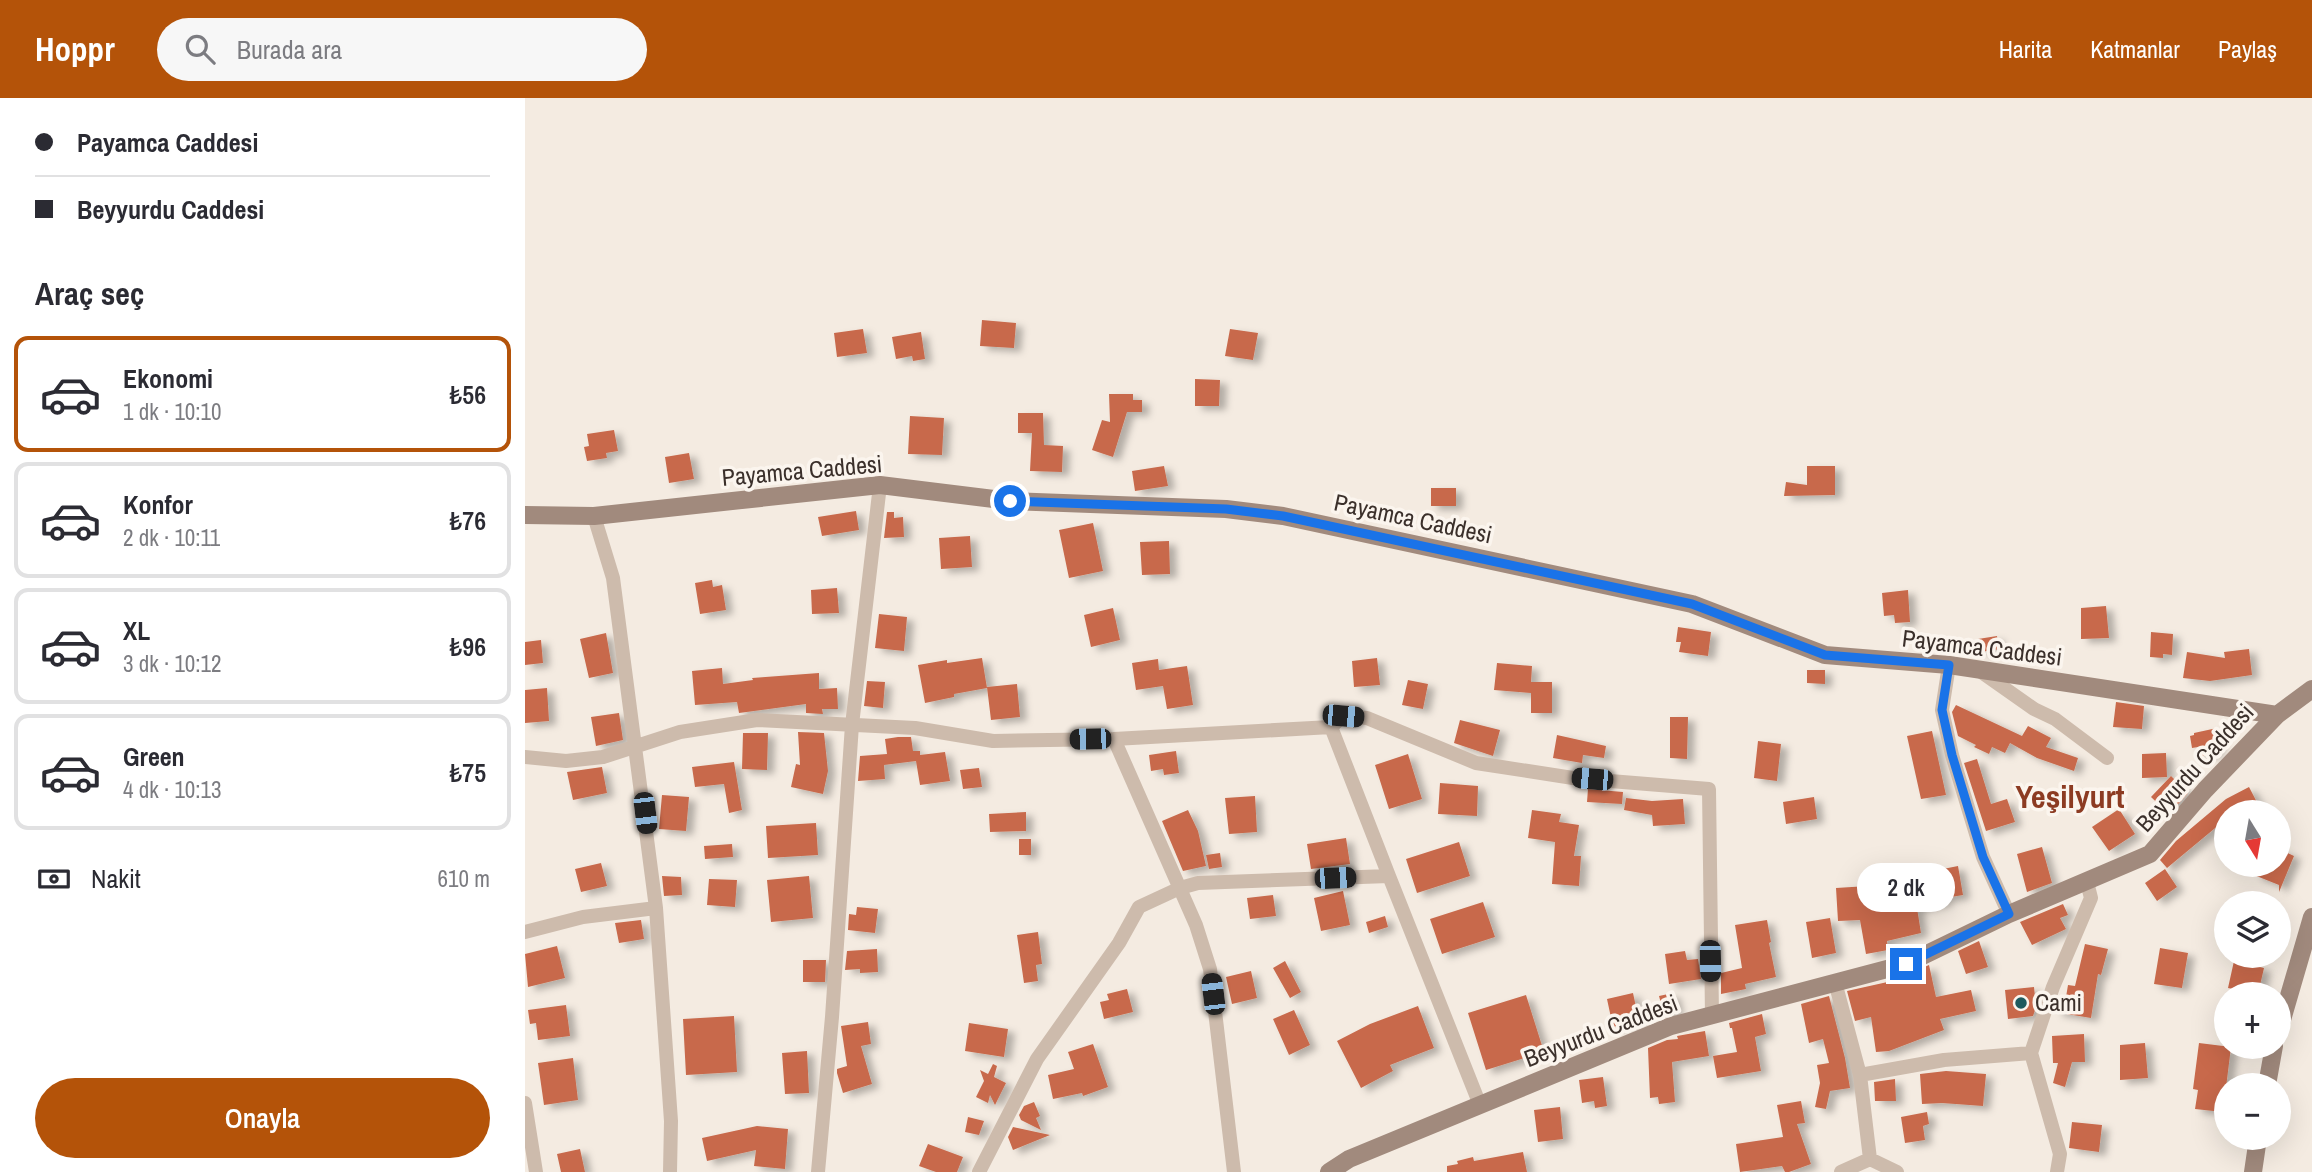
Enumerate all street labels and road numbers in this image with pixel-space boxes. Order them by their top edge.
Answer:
street label: Payamca Caddesi [720,447,883,493]
street label: Payamca Caddesi [1331,486,1495,550]
street label: Payamca Caddesi [1900,621,2064,673]
street label: Beyyurdu Caddesi [2128,696,2260,838]
street label: Beyyurdu Caddesi [1519,986,1682,1074]

